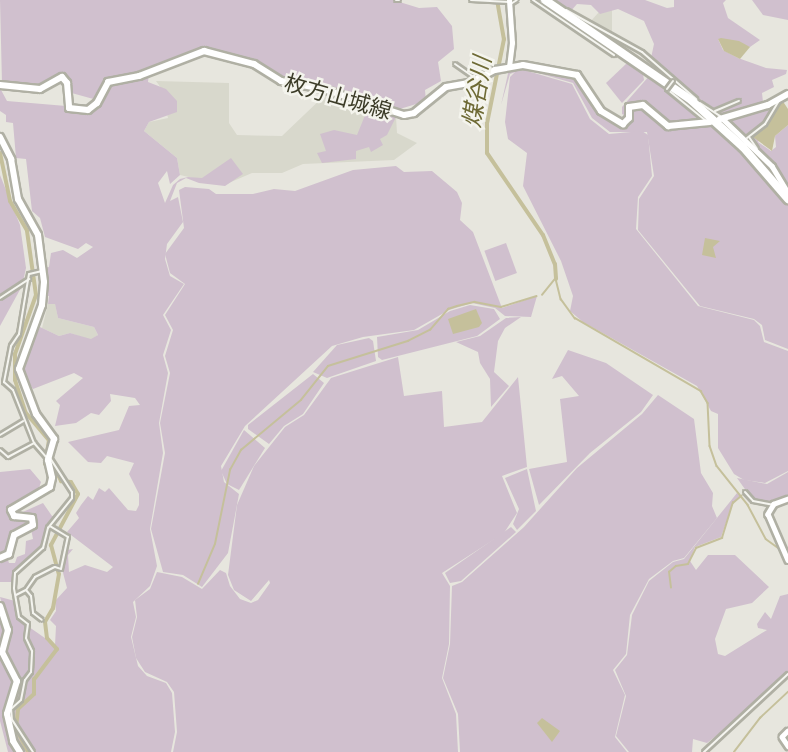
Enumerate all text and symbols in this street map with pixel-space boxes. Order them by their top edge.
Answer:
water label: 煤谷川 [457,54,497,130]
street label: 枚方山城線 [281,69,395,125]

